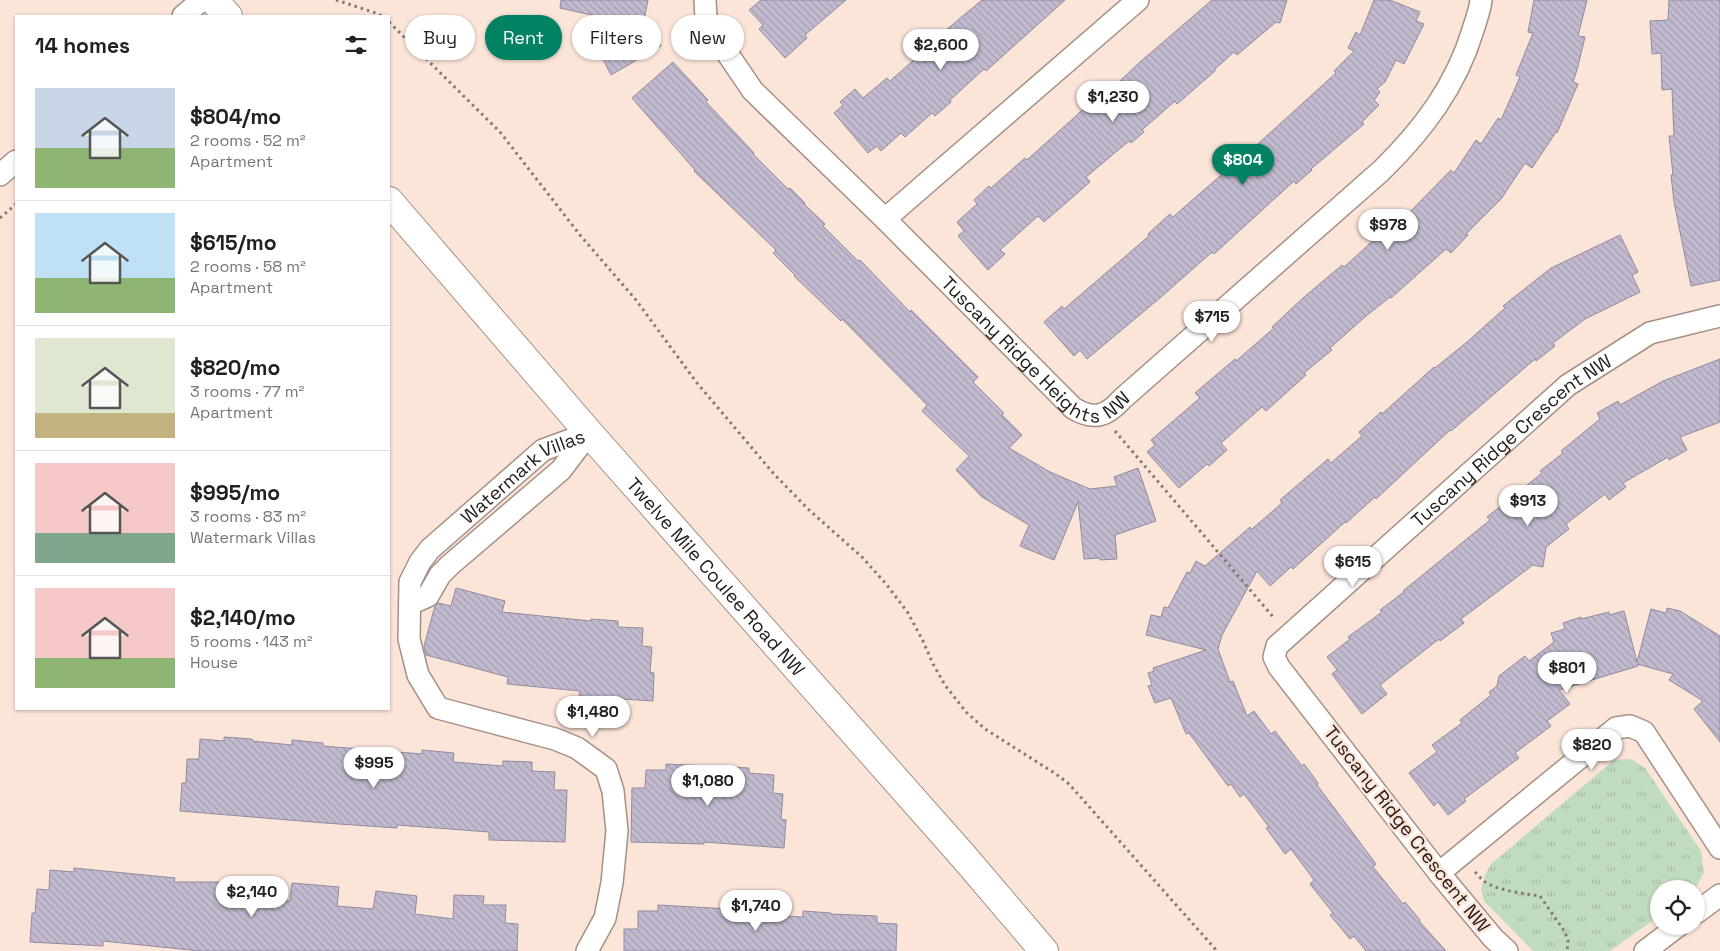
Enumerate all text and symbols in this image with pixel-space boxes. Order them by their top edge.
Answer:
chip: Buy [405,15,475,60]
chip: Rent [485,15,562,60]
chip: Filters [572,15,661,60]
chip: New [671,15,744,60]
pin: $2,600 [900,28,982,71]
icon: filters [342,31,370,59]
text: 14 homes [35,32,130,59]
text: $2,600 [914,34,968,55]
pin: $1,230 [1072,80,1154,123]
text: $1,230 [1087,86,1139,107]
text: $804/mo [190,103,281,130]
icon: home [75,108,135,168]
text: 2 rooms · 52 m² [190,130,306,151]
pin: $804 [1213,144,1273,186]
text: $804 [1223,149,1263,170]
text: Apartment [190,151,273,172]
pin: $978 [1358,208,1418,251]
text: $978 [1369,214,1407,235]
text: $615/mo [190,229,277,256]
icon: home [75,233,135,293]
text: 2 rooms · 58 m² [190,256,306,277]
street label: Tuscany Ridge Heights NW [936,271,1136,428]
text: Apartment [190,277,273,298]
pin: $715 [1182,300,1242,343]
text: $715 [1194,306,1230,327]
street label: Tuscany Ridge Crescent NW [1406,348,1616,533]
text: $820/mo [190,354,280,381]
icon: home [75,358,135,418]
text: 3 rooms · 77 m² [190,381,304,402]
text: Apartment [190,402,273,423]
street label: Watermark Villas [455,423,588,529]
street label: Twelve Mile Coulee Road NW [621,472,811,681]
text: $995/mo [190,479,280,506]
icon: home [75,483,135,543]
pin: $913 [1498,484,1558,527]
text: $913 [1510,490,1546,511]
text: 3 rooms · 83 m² [190,506,306,527]
text: Watermark Villas [190,527,316,548]
pin: $615 [1323,546,1383,588]
text: $615 [1335,551,1371,572]
text: $2,140/mo [190,604,296,631]
icon: home [75,608,135,668]
text: 5 rooms · 143 m² [190,631,313,652]
text: House [190,652,238,673]
pin: $801 [1537,652,1597,694]
text: $801 [1549,657,1585,678]
pin: $1,480 [552,696,634,738]
text: $1,480 [567,701,619,722]
street label: Tuscany Ridge Crescent NW [1318,720,1496,938]
pin: $820 [1562,728,1622,771]
text: $820 [1572,734,1612,755]
pin: $995 [344,746,404,789]
text: $995 [354,752,394,773]
pin: $1,080 [667,764,749,807]
text: $1,080 [682,770,734,791]
pin: $2,140 [211,876,293,918]
map controls [1650,880,1705,935]
button: locate [1650,880,1705,935]
text: $2,140 [227,881,277,902]
pin: $1,740 [715,890,797,932]
text: $1,740 [731,895,781,916]

